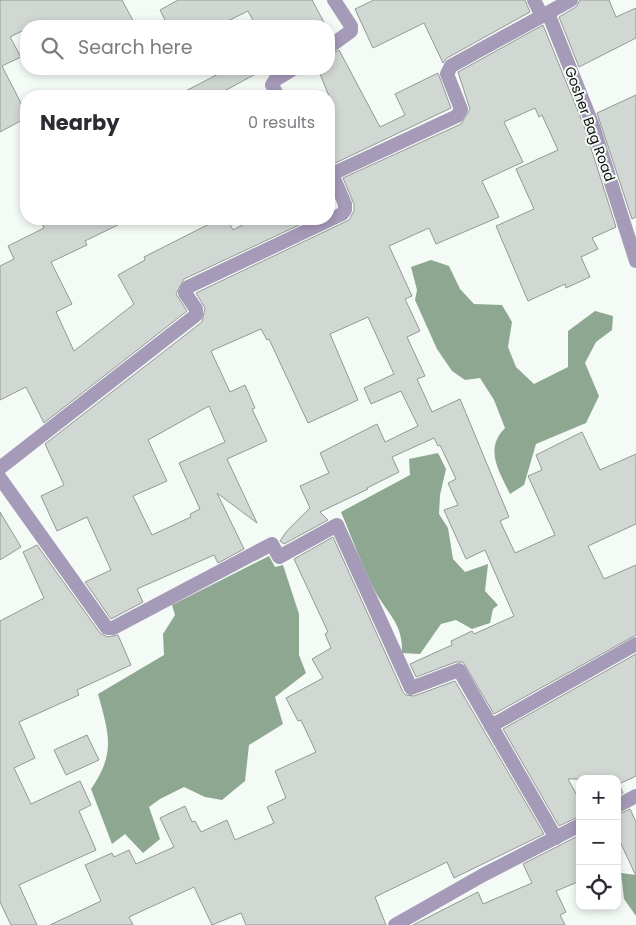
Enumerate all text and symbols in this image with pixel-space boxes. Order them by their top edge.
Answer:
search box [20,20,335,75]
icon: search [38,34,66,62]
text: Search here [78,34,192,61]
street label: Gosher Bag Road [560,64,620,184]
text: Nearby [40,108,120,137]
text: 0 results [248,111,315,134]
map controls [576,775,621,910]
button: + [576,775,621,820]
button: − [576,820,621,865]
button: locate [576,865,621,910]

